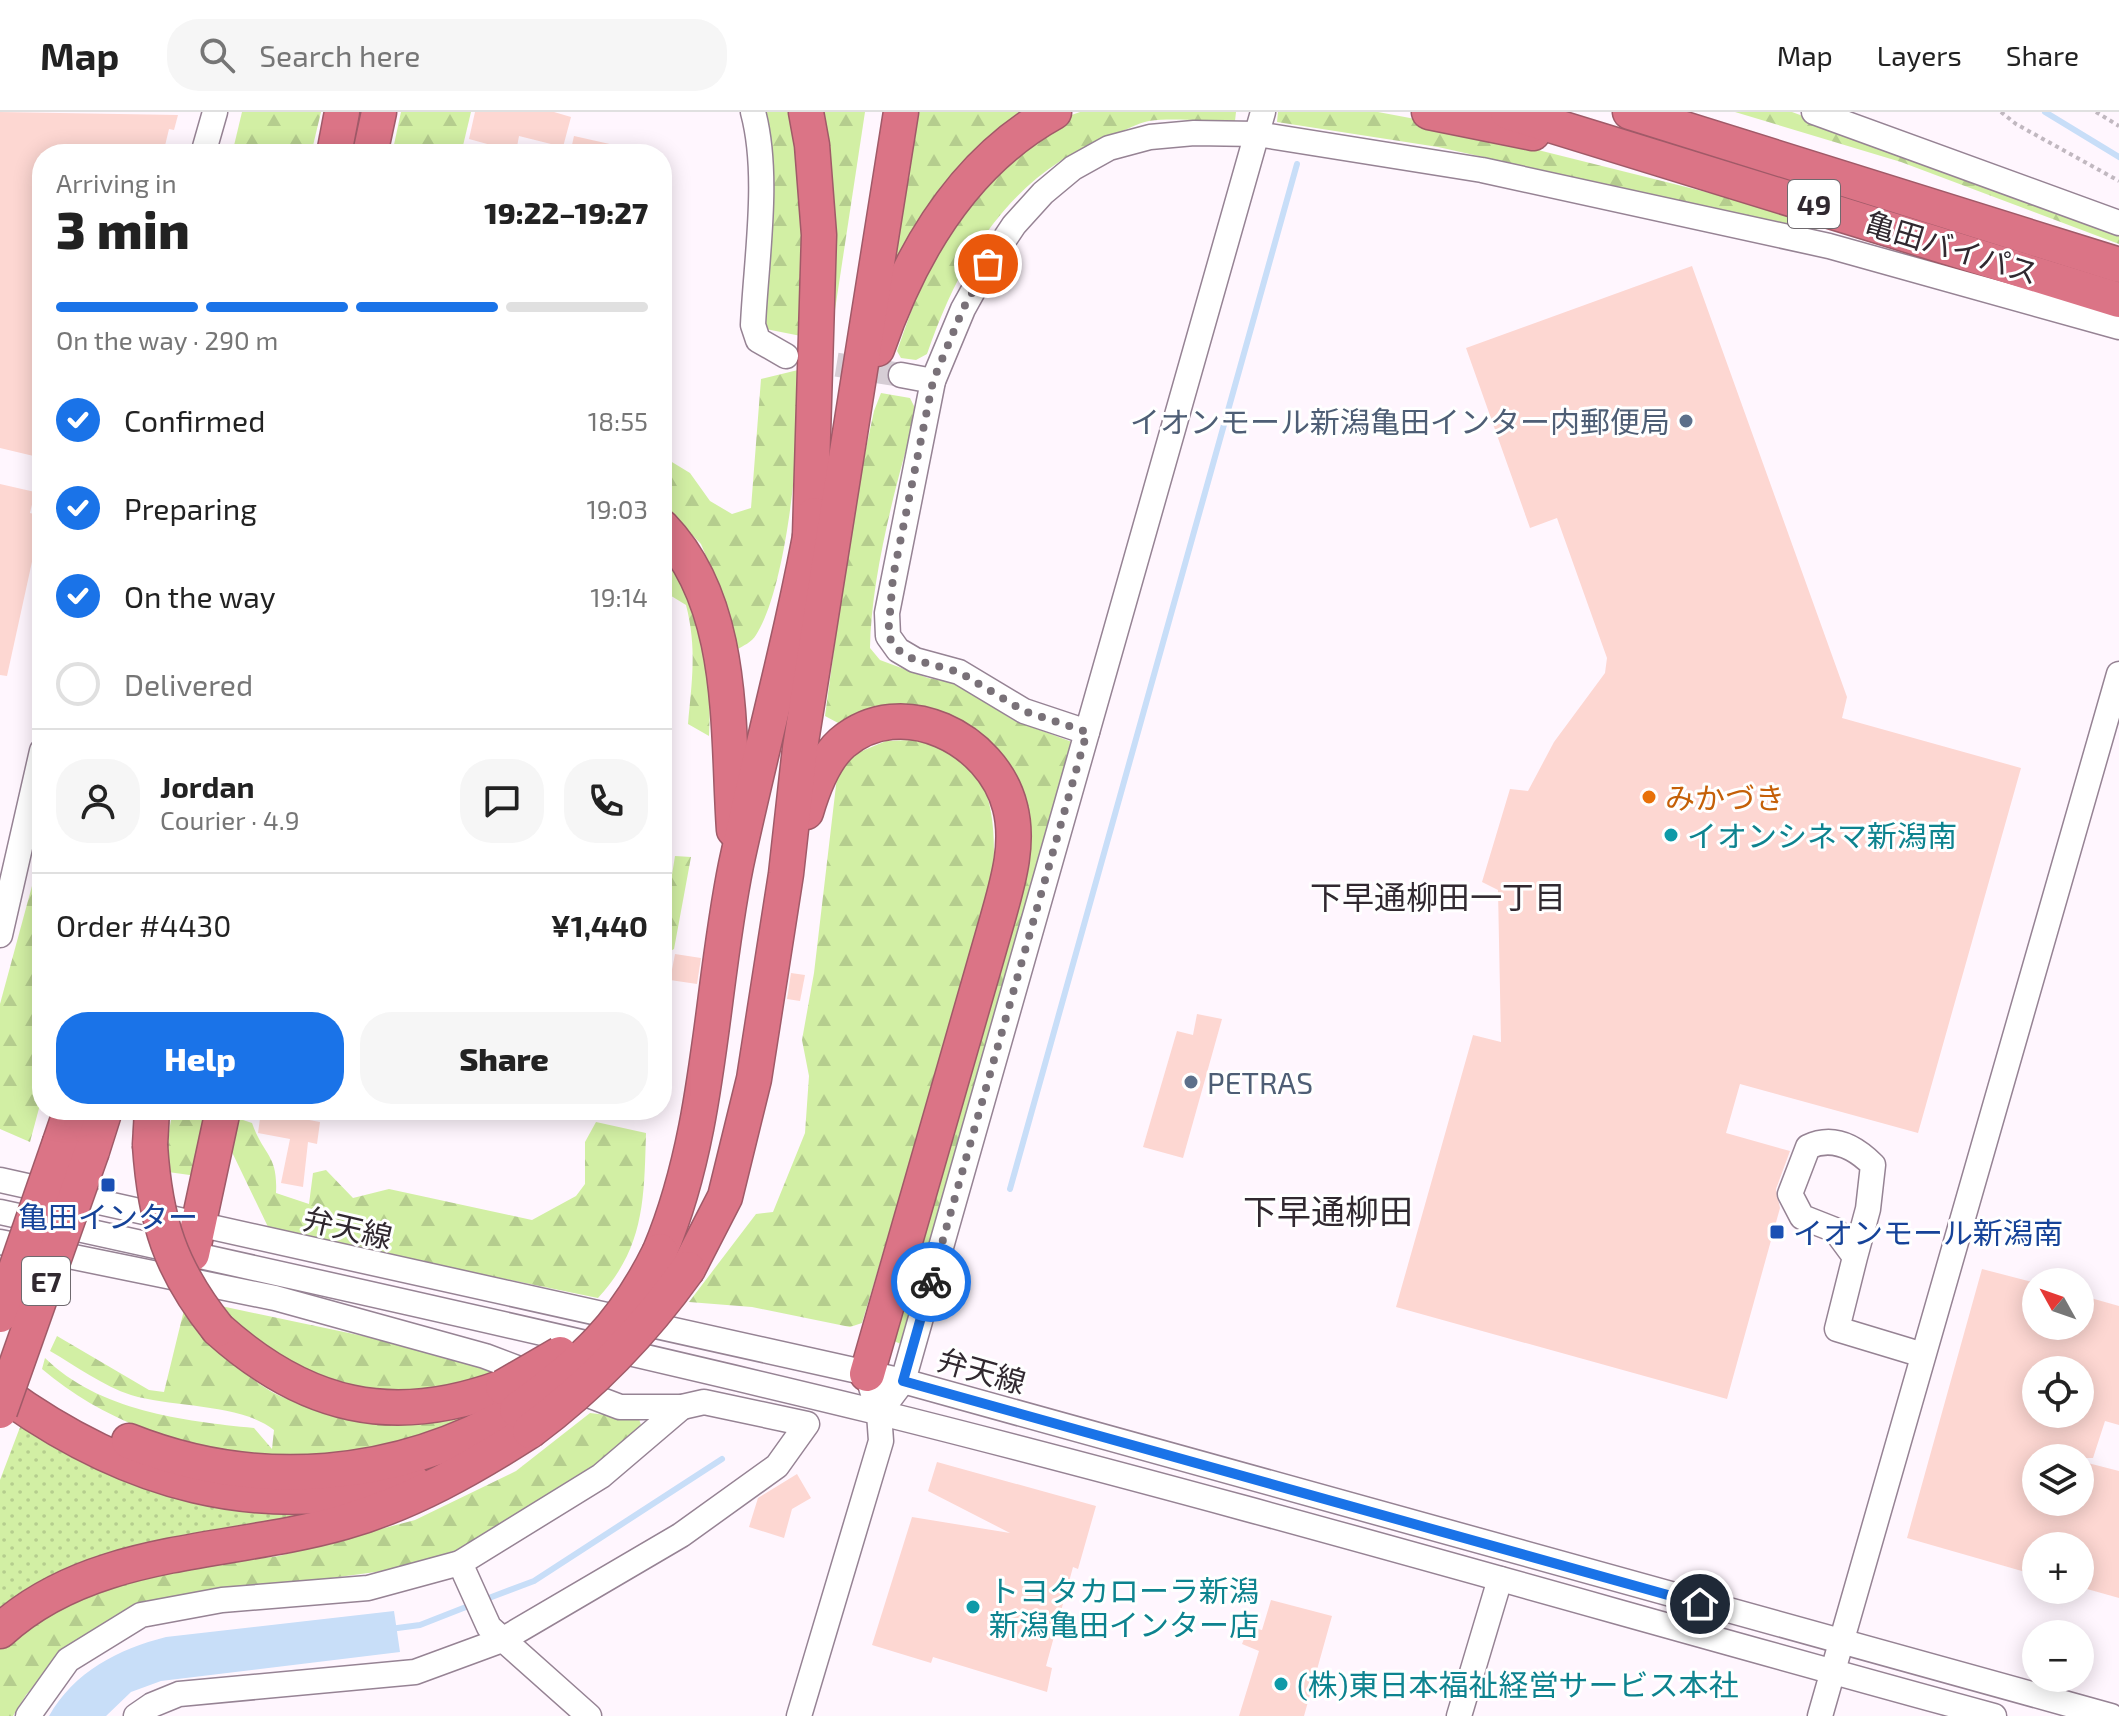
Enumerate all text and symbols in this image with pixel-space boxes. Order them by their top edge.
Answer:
search box [167,19,727,91]
text: Map [40,32,119,78]
icon: search [195,33,239,77]
text: Search here [259,37,420,73]
text: Map [1777,38,1833,72]
text: Layers [1877,38,1962,72]
text: Share [2006,38,2079,72]
text: Arriving in [56,167,177,198]
road number: 49 [1788,180,1840,228]
text: 19:22–19:27 [484,194,648,230]
text: 3 min [56,197,190,259]
street label: 亀田バイパス [1861,204,2043,290]
pin [954,230,1022,298]
icon: bag [966,242,1010,286]
text: On the way · 290 m [56,324,278,355]
icon: check [56,398,100,442]
text: Confirmed [124,402,265,438]
place label: イオンモール新潟亀田インター内郵便局 [1130,403,1670,439]
text: 18:55 [588,405,648,436]
marker: イオンモール新潟亀田インター内郵便局 [1677,412,1695,430]
icon: check [56,486,100,530]
text: Preparing [124,490,257,526]
text: 19:03 [587,493,648,524]
icon: check [56,574,100,618]
text: On the way [124,578,276,614]
text: 19:14 [590,581,648,612]
text: Delivered [124,666,253,702]
button: person [56,759,140,843]
button: chat [460,759,544,843]
button: phone [564,759,648,843]
text: Jordan [160,768,255,804]
place label: みかづき [1665,779,1785,815]
marker: みかづき [1640,788,1658,806]
text: Courier · 4.9 [160,804,300,835]
place label: イオンシネマ新潟南 [1687,817,1957,853]
marker: イオンシネマ新潟南 [1662,826,1680,844]
district label: 下早通柳田一丁目 [1310,877,1566,915]
text: Order #4430 [56,907,231,943]
text: ¥1,440 [551,907,648,943]
button: Help [56,1012,344,1104]
button: Share [360,1012,648,1104]
place label: PETRAS [1207,1064,1313,1100]
marker: PETRAS [1182,1073,1200,1091]
marker: 亀田インター [99,1176,117,1194]
district label: 下早通柳田 [1243,1190,1413,1231]
place label: 亀田インター [18,1198,198,1234]
street label: 弁天線 [300,1199,396,1255]
place label: イオンモール新潟南 [1793,1214,2063,1250]
marker: イオンモール新潟南 [1768,1223,1786,1241]
courier [891,1242,971,1322]
road number: E7 [22,1257,70,1305]
icon: bike [909,1260,953,1304]
north arrow [2022,1268,2094,1340]
map controls [2022,1268,2094,1692]
street label: 弁天線 [934,1340,1030,1400]
button: locate [2022,1356,2094,1428]
button: layers [2022,1444,2094,1516]
button: + [2022,1532,2094,1604]
pin [1666,1570,1734,1638]
place label: トヨタカローラ新潟 新潟亀田インター店 [989,1572,1259,1642]
icon: home [1678,1582,1722,1626]
marker: トヨタカローラ新潟 新潟亀田インター店 [964,1598,982,1616]
button: − [2022,1620,2094,1692]
place label: (株)東日本福祉経営サービス本社 [1297,1666,1739,1702]
marker: (株)東日本福祉経営サービス本社 [1272,1675,1290,1693]

